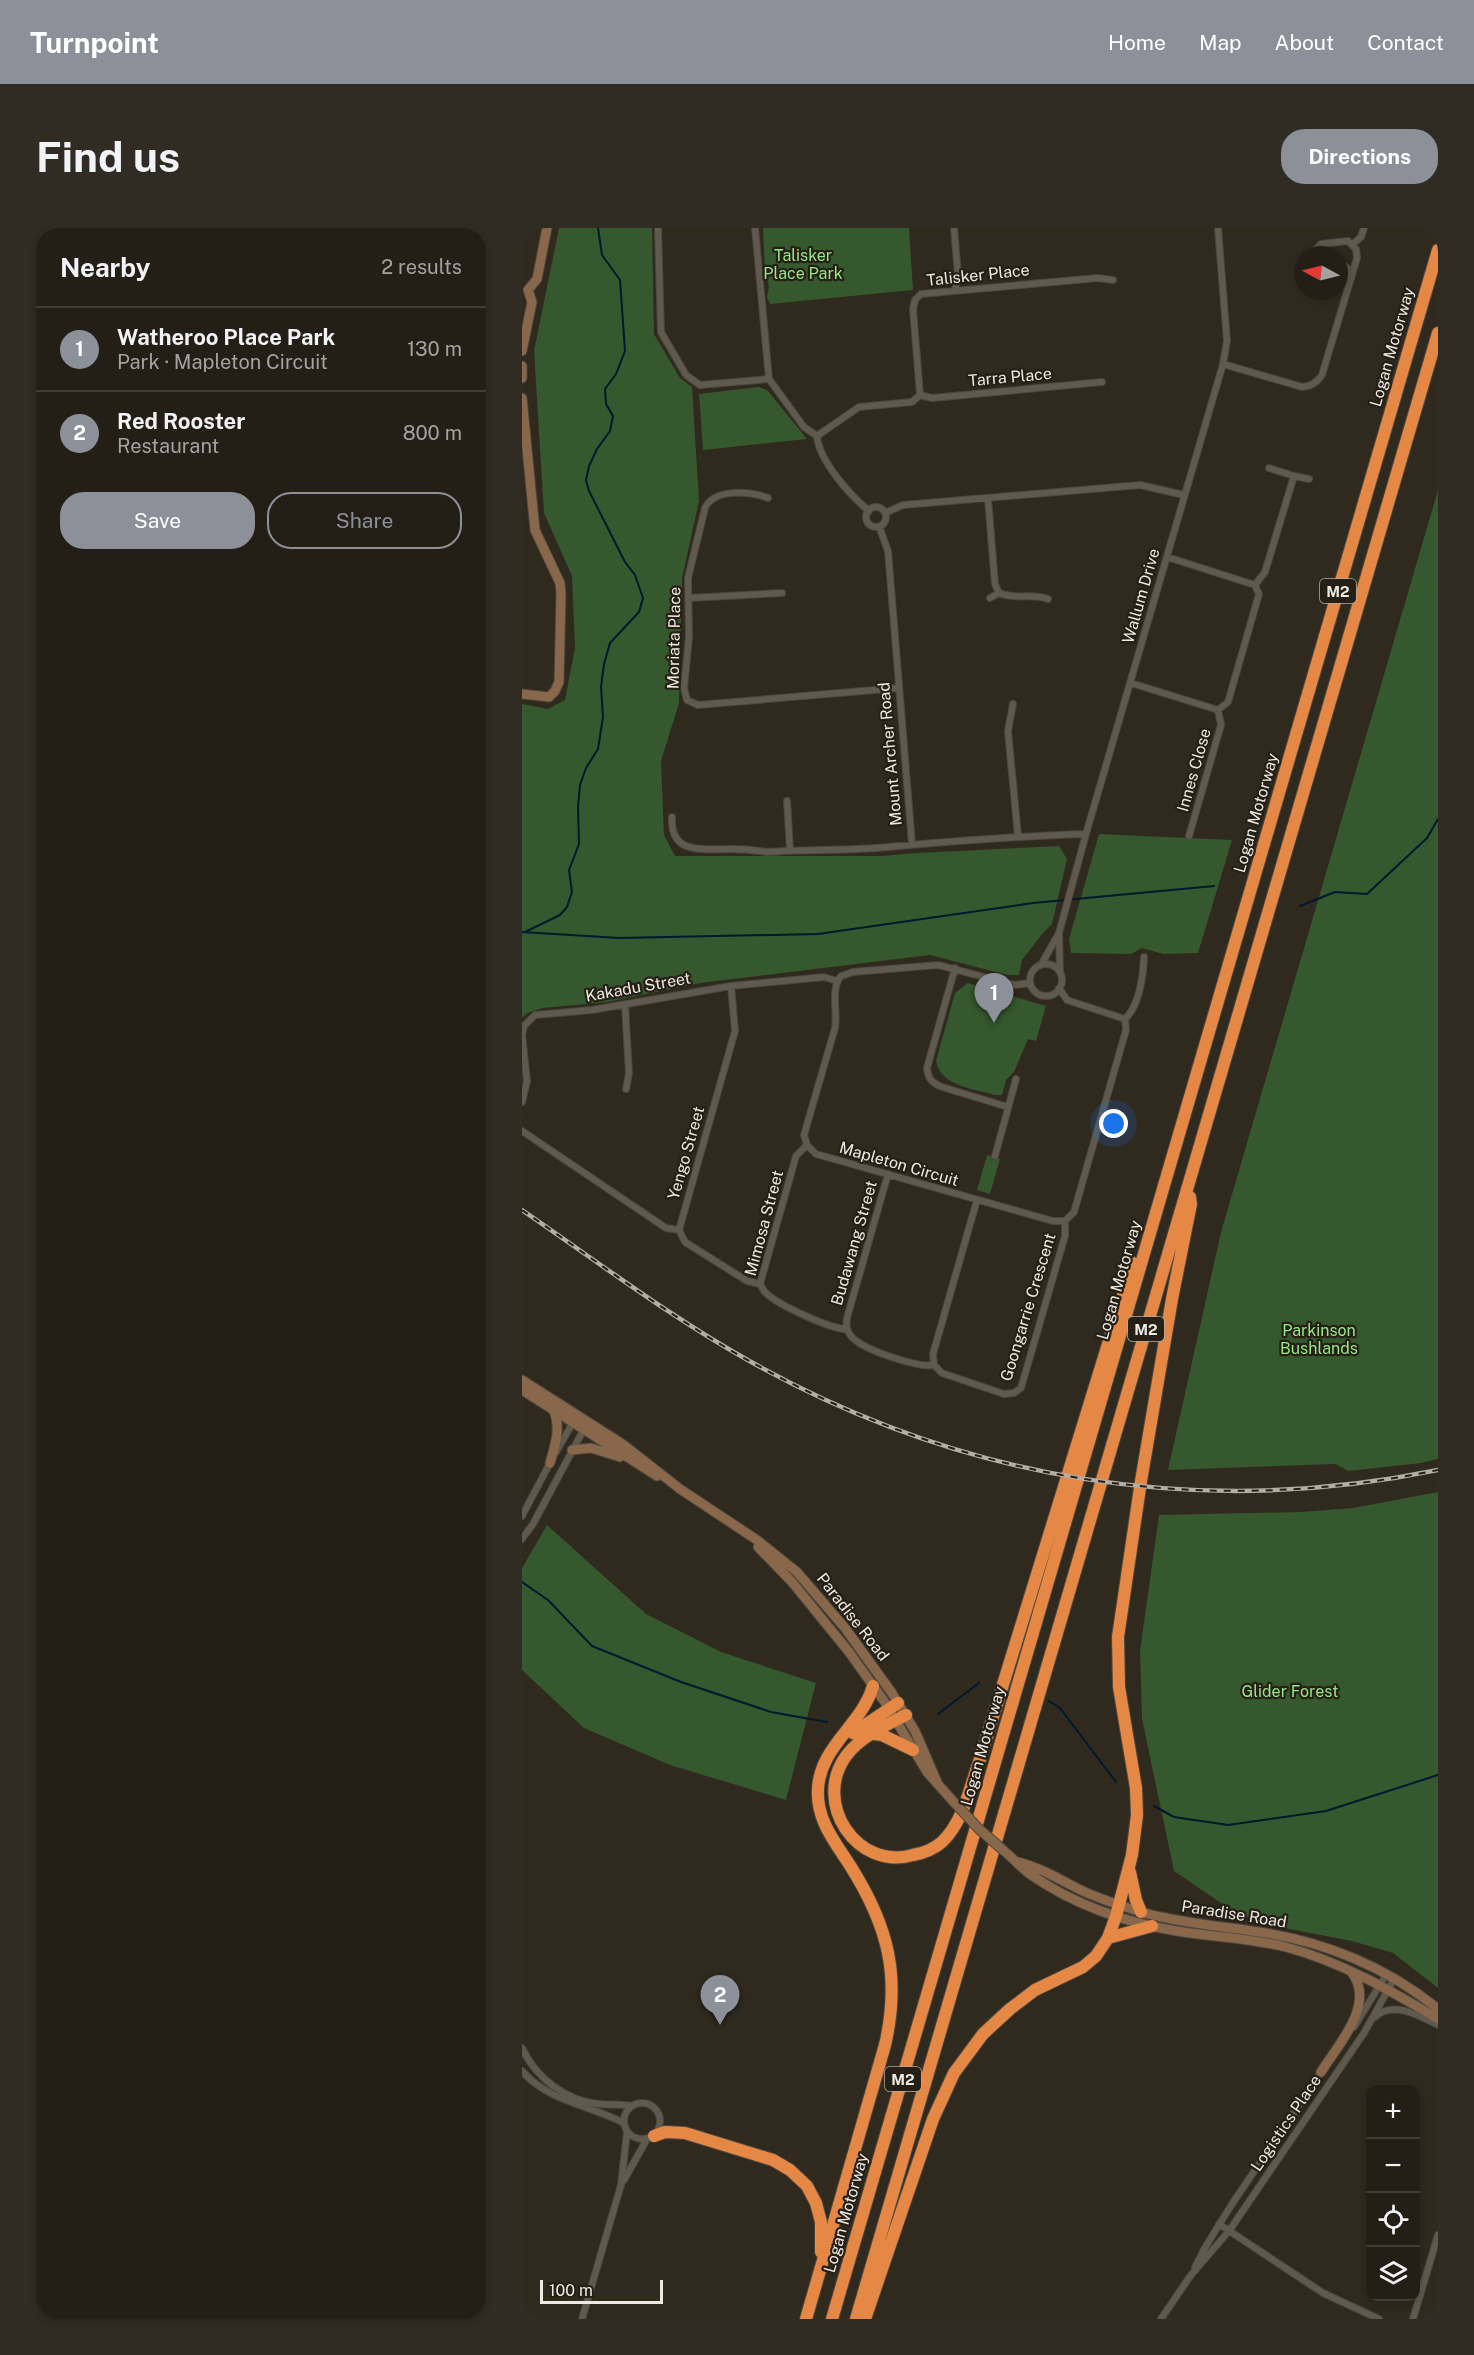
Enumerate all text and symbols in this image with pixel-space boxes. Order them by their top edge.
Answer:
text: Turnpoint [30,26,159,59]
text: Home [1108,30,1166,55]
text: Map [1199,30,1242,55]
text: About [1275,30,1334,55]
text: Contact [1367,30,1444,55]
button: Directions [1281,129,1438,184]
text: Find us [36,132,180,181]
park label: Talisker Place Park [763,246,843,283]
north arrow [1294,246,1348,300]
text: Nearby [60,252,150,283]
text: 2 results [381,255,462,279]
street label: Talisker Place [926,260,1030,290]
street label: Logan Motorway [1366,285,1418,409]
text: Watheroo Place Park [117,324,335,350]
text: 1 [75,337,84,361]
text: 130 m [407,337,462,361]
text: Park · Mapleton Circuit [117,350,328,374]
street label: Tarra Place [967,364,1053,390]
text: Red Rooster [117,408,245,434]
text: 2 [73,421,86,445]
text: 800 m [403,421,462,445]
text: Restaurant [117,434,219,458]
button: Save [60,492,255,549]
button: Share [267,492,462,549]
street label: Wallum Drive [1118,546,1164,646]
road number: M2 [1320,579,1356,603]
street label: Moriata Place [664,587,684,689]
street label: Mount Archer Road [874,682,906,826]
street label: Innes Close [1173,726,1215,814]
street label: Logan Motorway [1230,751,1282,875]
street label: Kakadu Street [584,968,692,1006]
pin: 1 [974,974,1014,1023]
street label: Yengo Street [664,1104,708,1202]
your location [1099,1109,1128,1138]
street label: Mapleton Circuit [837,1138,961,1190]
street label: Mimosa Street [741,1168,787,1278]
street label: Budawang Street [827,1178,881,1308]
street label: Logan Motorway [1093,1218,1145,1342]
street label: Goongarrie Crescent [996,1231,1060,1383]
road number: M2 [1128,1317,1164,1341]
park label: Parkinson Bushlands [1280,1321,1358,1358]
street label: Paradise Road [813,1569,893,1665]
park label: Glider Forest [1242,1682,1338,1701]
street label: Logan Motorway [957,1684,1009,1808]
street label: Paradise Road [1180,1896,1288,1932]
pin: 2 [700,1976,740,2025]
road number: M2 [885,2067,921,2091]
street label: Logistics Place [1247,2071,1325,2175]
map controls [1366,2085,1420,2301]
button: + [1366,2085,1420,2139]
button: − [1366,2139,1420,2193]
street label: Logan Motorway [820,2151,872,2275]
button: locate [1366,2193,1420,2247]
button: layers [1366,2247,1420,2301]
scale bar [540,2277,663,2304]
text: 100 m [549,2281,593,2300]

